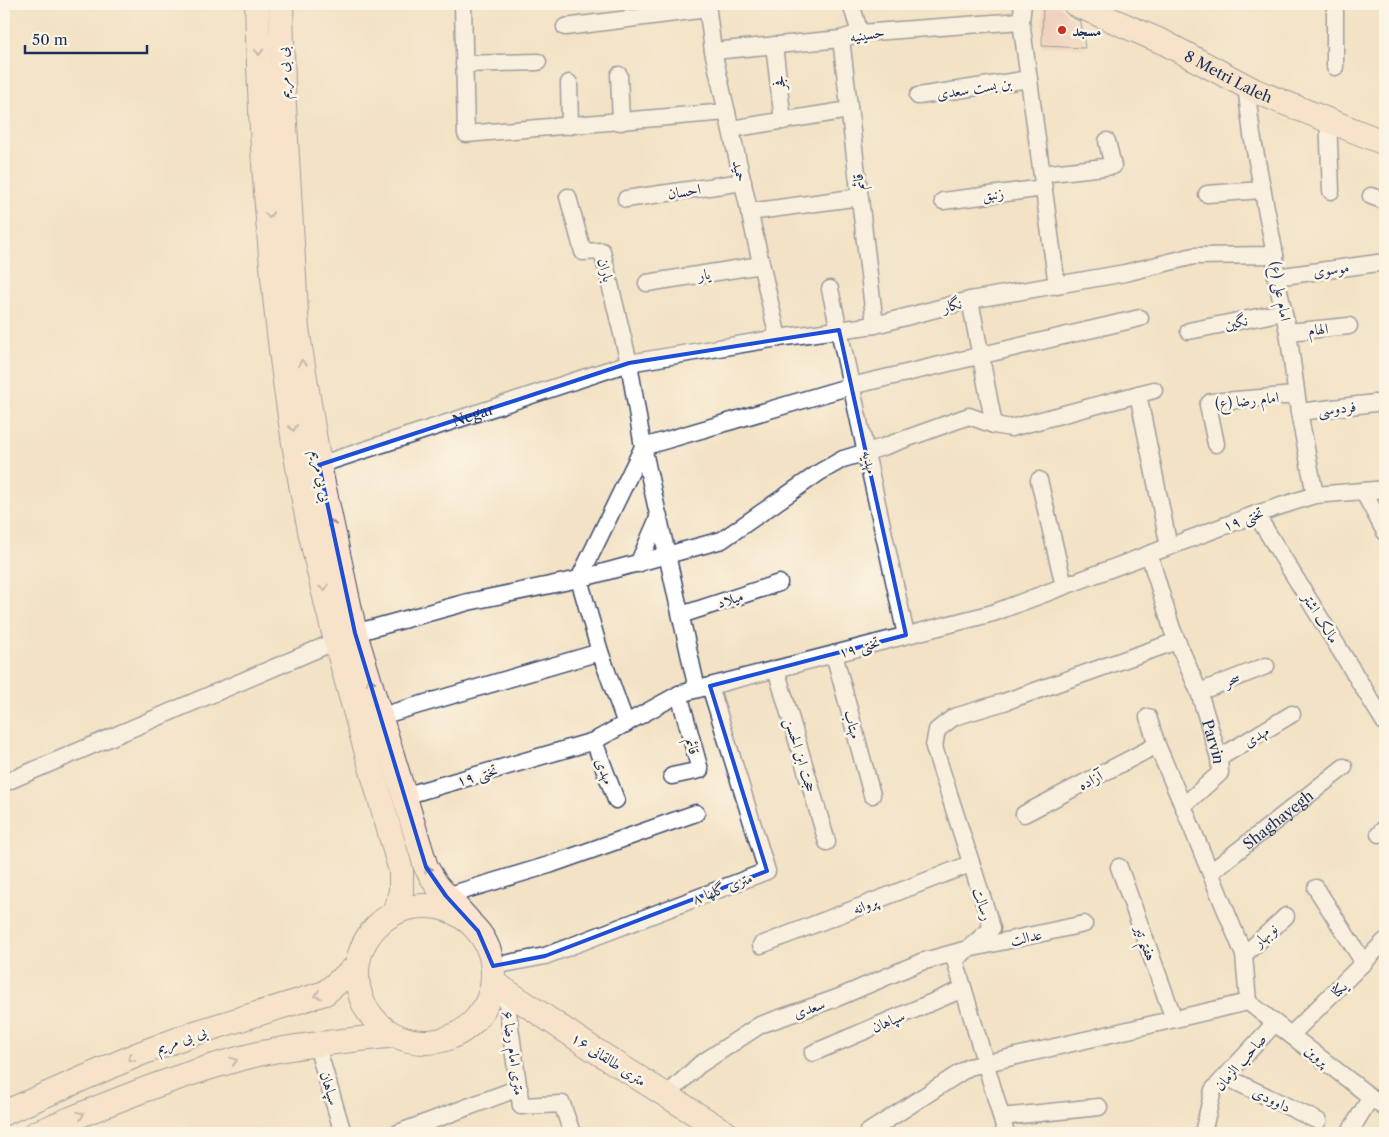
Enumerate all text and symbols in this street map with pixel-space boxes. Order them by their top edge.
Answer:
place label: مسجد [1072,21,1102,40]
scale bar [25,22,148,54]
street label: حسینیه [848,22,886,46]
marker: مسجد [1056,24,1068,36]
text: 50 m [32,30,68,49]
street label: بی بی مریم [273,46,297,100]
street label: 8 Metri Laleh [1181,46,1276,107]
one-way arrow [253,49,264,57]
street label: بن بست سعدی [935,73,1013,103]
street label: فجر [769,74,791,94]
street label: حمید [728,158,752,184]
street label: قائم [848,172,872,191]
street label: احسان [666,179,702,203]
street label: زنبق [981,183,1005,205]
one-way arrow [264,211,275,219]
street label: باران [594,256,618,284]
street label: موسوی [1312,257,1350,281]
street label: امام علی (ع) [1262,260,1296,323]
street label: یار [694,263,713,285]
street label: نگار [938,293,964,317]
street label: نگین [1223,310,1249,334]
street label: الهام [1307,318,1330,343]
one-way arrow [298,359,308,368]
street label: امام رضا (ع) [1214,387,1280,417]
street label: فردوسی [1317,396,1357,422]
street label: Negar [450,398,497,430]
one-way arrow [287,424,297,433]
street label: بی بی مریم [304,448,336,504]
street label: مهدیه [857,449,882,476]
street label: تختی ۱۹ [1220,503,1267,537]
one-way arrow [326,519,337,528]
one-way arrow [318,583,329,592]
street label: میلاد [714,586,746,612]
street label: مالک اشتر [1297,588,1344,647]
street label: تختی ۱۹ [836,632,882,664]
street label: سحر [1219,667,1243,692]
one-way arrow [366,677,376,685]
street label: مهتاب [839,708,866,741]
street label: حجت ابن الحسن [780,716,821,795]
street label: Parvin [1198,717,1229,765]
street label: مهدی [1240,721,1273,752]
street label: قائم [678,735,704,758]
street label: مهدی [591,755,619,787]
street label: تختی ۱۹ [454,760,500,792]
street label: آزاده [1075,765,1107,794]
street label: Shaghayegh [1239,785,1317,853]
one-way arrow [425,866,435,875]
street label: ۸ متری گلها [689,868,755,908]
street label: رسالت [969,885,997,923]
street label: پروانه [850,891,882,919]
street label: نوبهار [1247,919,1282,953]
street label: هفتم تیر [1125,921,1161,965]
street label: عدالت [1008,924,1044,950]
street label: یکتا [1327,976,1352,1001]
one-way arrow [314,989,322,999]
street label: سعدی [791,994,827,1022]
street label: سپاهان [868,1006,908,1037]
street label: ۶ متری امام رضا [495,1009,529,1097]
street label: بی بی مریم [153,1021,210,1061]
street label: ۱۶ متری طالقانی [568,1028,650,1090]
street label: صاحب الزمان [1210,1029,1271,1095]
street label: پروین [1301,1040,1334,1072]
one-way arrow [127,1051,136,1062]
one-way arrow [230,1057,238,1067]
street label: سپاهان [315,1069,344,1108]
street label: داوودی [1250,1082,1294,1116]
one-way arrow [76,1111,85,1121]

